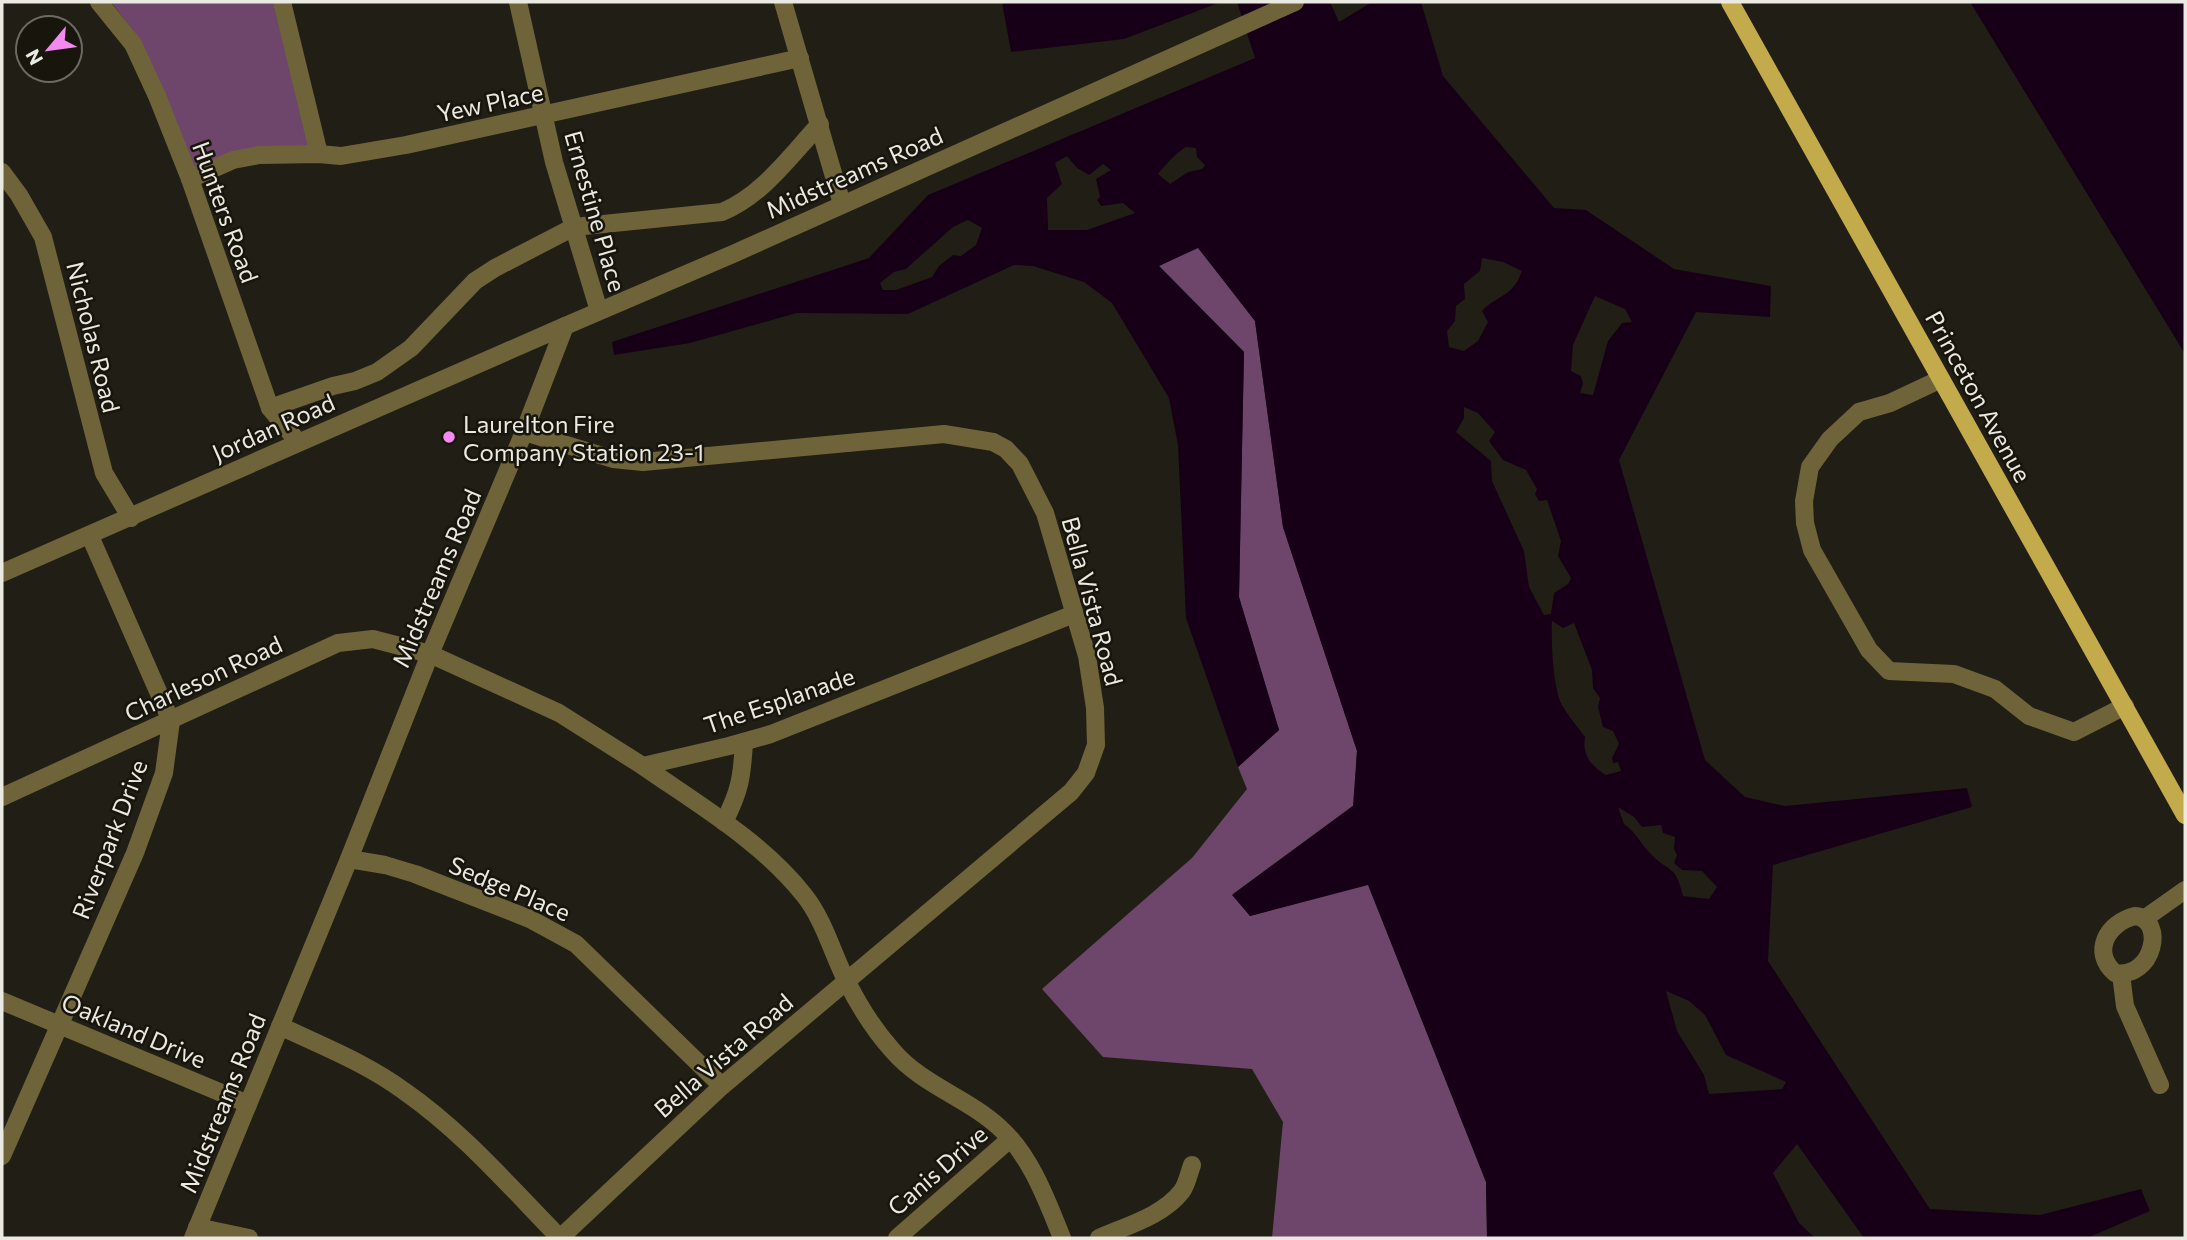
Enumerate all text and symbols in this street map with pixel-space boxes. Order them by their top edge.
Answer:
north arrow [14,14,84,84]
text: N [20,46,47,69]
street label: Yew Place [434,77,546,127]
street label: Midstreams Road [761,120,947,224]
street label: Ernestine Place [559,127,633,295]
street label: Hunters Road [187,137,265,287]
street label: Nicholas Road [61,259,127,415]
street label: Princeton Avenue [1920,305,2038,487]
street label: Jordan Road [207,387,339,467]
place label: Laurelton Fire Company Station 23-1 [463,409,704,466]
marker: Laurelton Fire Company Station 23-1 [441,429,457,445]
street label: Midstreams Road [385,485,487,671]
street label: Bella Vista Road [1056,513,1130,689]
street label: Charleson Road [119,629,287,727]
street label: The Esplanade [700,661,858,739]
street label: Riverpark Drive [65,755,153,923]
street label: Sedge Place [445,849,575,927]
street label: Oakland Drive [57,987,211,1073]
street label: Bella Vista Road [648,987,798,1123]
street label: Midstreams Road [173,1009,271,1197]
street label: Canis Drive [881,1119,993,1221]

